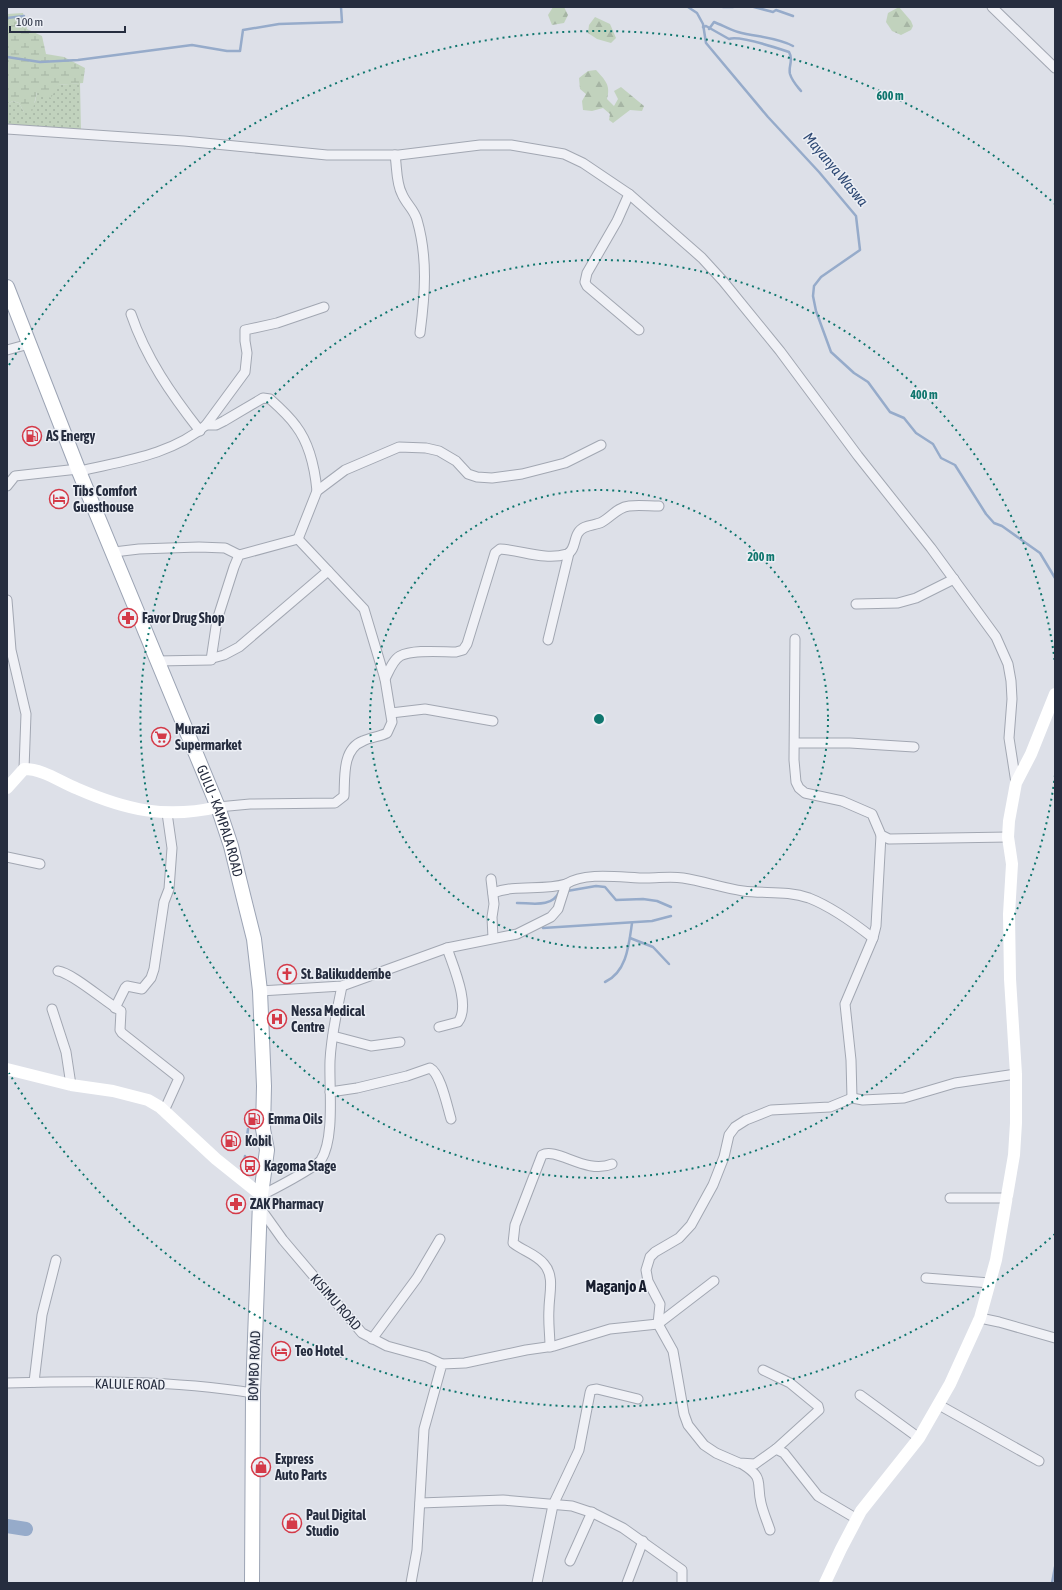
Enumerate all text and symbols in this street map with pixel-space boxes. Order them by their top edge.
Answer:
scale bar [10,8,125,34]
text: 100 m [16,15,43,29]
text: 600 m [876,89,904,103]
water label: Mayanya Waswa [800,129,872,209]
text: 400 m [909,388,938,402]
fuel station icon: AS Energy [21,425,43,447]
place label: AS Energy [45,428,95,444]
place label: Tibs Comfort Guesthouse [73,483,137,515]
hotel icon: Tibs Comfort Guesthouse [48,488,70,510]
text: 200 m [747,550,775,564]
pharmacy icon: Favor Drug Shop [117,607,139,629]
place label: Favor Drug Shop [142,610,225,626]
centre of rings [592,712,606,726]
place label: Murazi Supermarket [175,721,242,753]
supermarket icon: Murazi Supermarket [150,726,172,748]
street label: GULU - KAMPALA ROAD [193,763,246,878]
church icon: St. Balikuddembe [276,963,298,985]
place label: St. Balikuddembe [301,966,391,982]
place label: Nessa Medical Centre [291,1003,365,1035]
hospital icon: Nessa Medical Centre [266,1008,288,1030]
fuel station icon: Emma Oils [243,1108,265,1130]
place label: Emma Oils [268,1111,323,1127]
fuel station icon: Kobil [220,1130,242,1152]
place label: Kobil [245,1133,272,1149]
bus stop icon: Kagoma Stage [239,1155,261,1177]
place label: Kagoma Stage [264,1158,336,1174]
pharmacy icon: ZAK Pharmacy [225,1193,247,1215]
place label: ZAK Pharmacy [250,1196,324,1212]
street label: KISIMU ROAD [307,1271,365,1333]
district label: Maganjo A [585,1277,647,1295]
street label: BOMBO ROAD [245,1330,263,1402]
hotel icon: Teo Hotel [270,1340,292,1362]
place label: Teo Hotel [295,1343,344,1359]
street label: KALULE ROAD [95,1375,166,1393]
place label: Express Auto Parts [274,1451,327,1483]
shop icon: Express Auto Parts [250,1456,272,1478]
place label: Paul Digital Studio [306,1507,366,1539]
shop icon: Paul Digital Studio [281,1512,303,1534]

